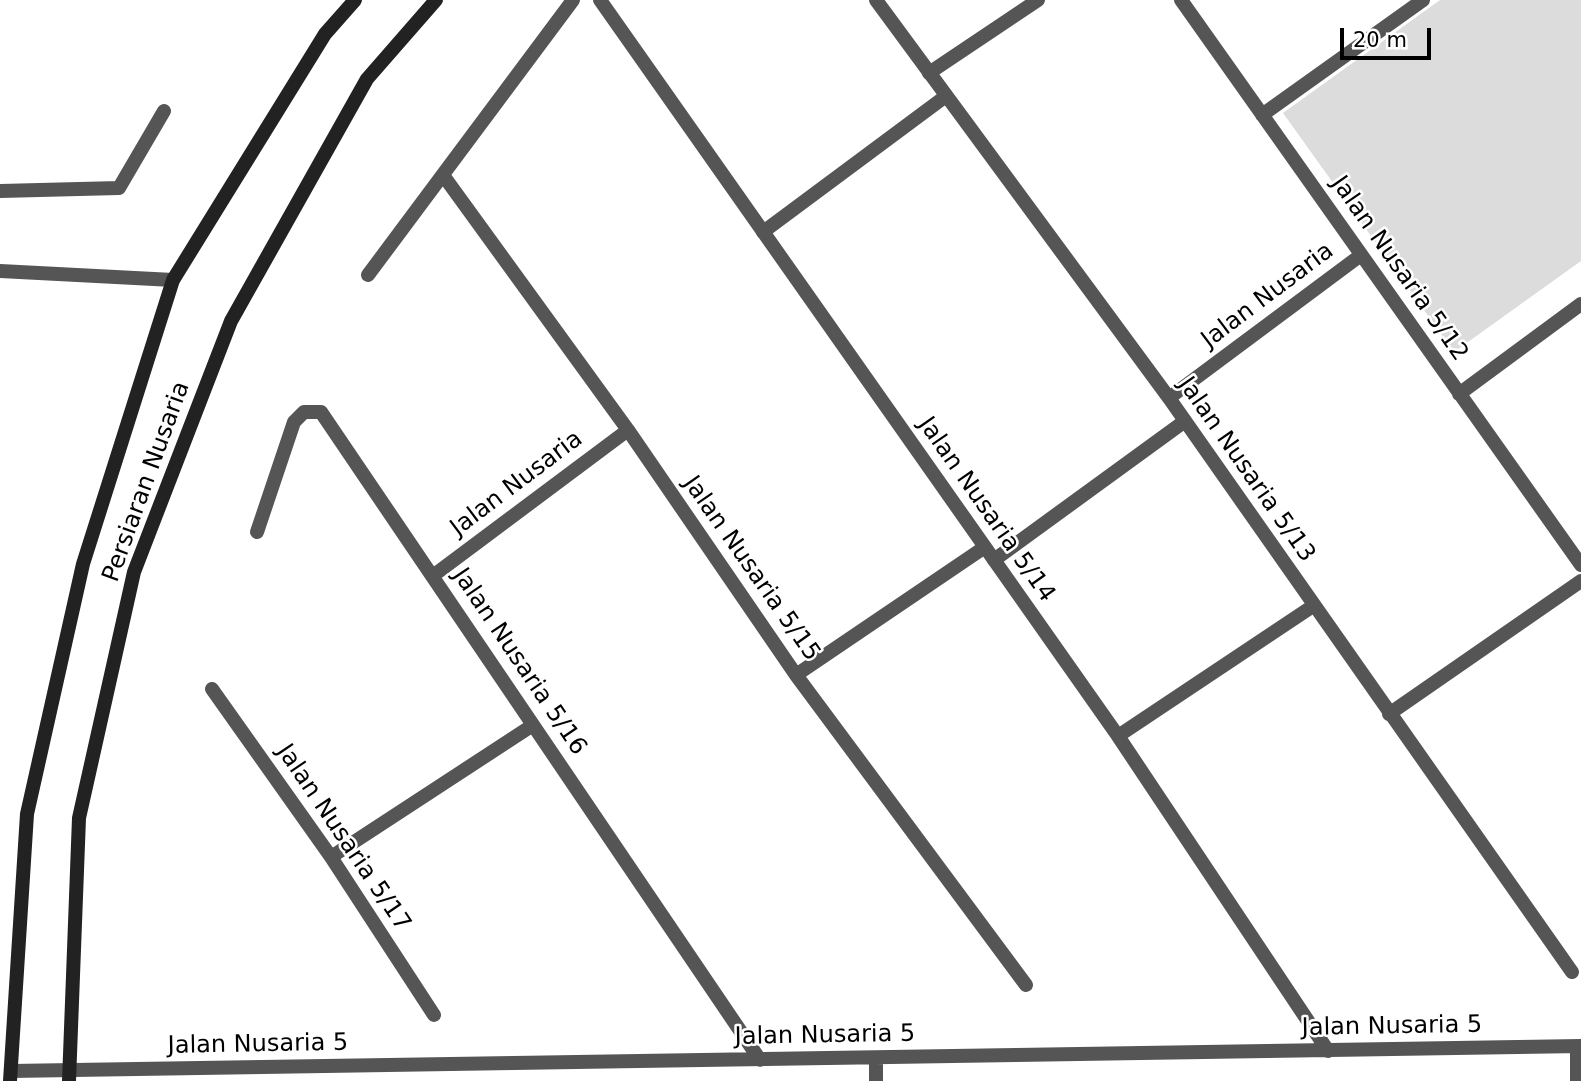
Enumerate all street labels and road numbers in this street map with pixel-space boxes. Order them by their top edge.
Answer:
street label: Jalan Nusaria 5/12 [1324,171,1474,367]
street label: Jalan Nusaria [1196,237,1340,355]
street label: Jalan Nusaria 5/13 [1171,372,1321,568]
street label: Persiaran Nusaria [97,378,197,586]
street label: Jalan Nusaria 5/14 [911,412,1061,608]
street label: Jalan Nusaria [445,425,589,543]
street label: Jalan Nusaria 5/15 [676,471,826,667]
street label: Jalan Nusaria 5/16 [446,563,592,761]
street label: Jalan Nusaria 5/17 [270,739,416,937]
street label: Jalan Nusaria 5 [1302,1011,1482,1043]
street label: Jalan Nusaria 5 [735,1020,915,1052]
street label: Jalan Nusaria 5 [168,1029,348,1061]

